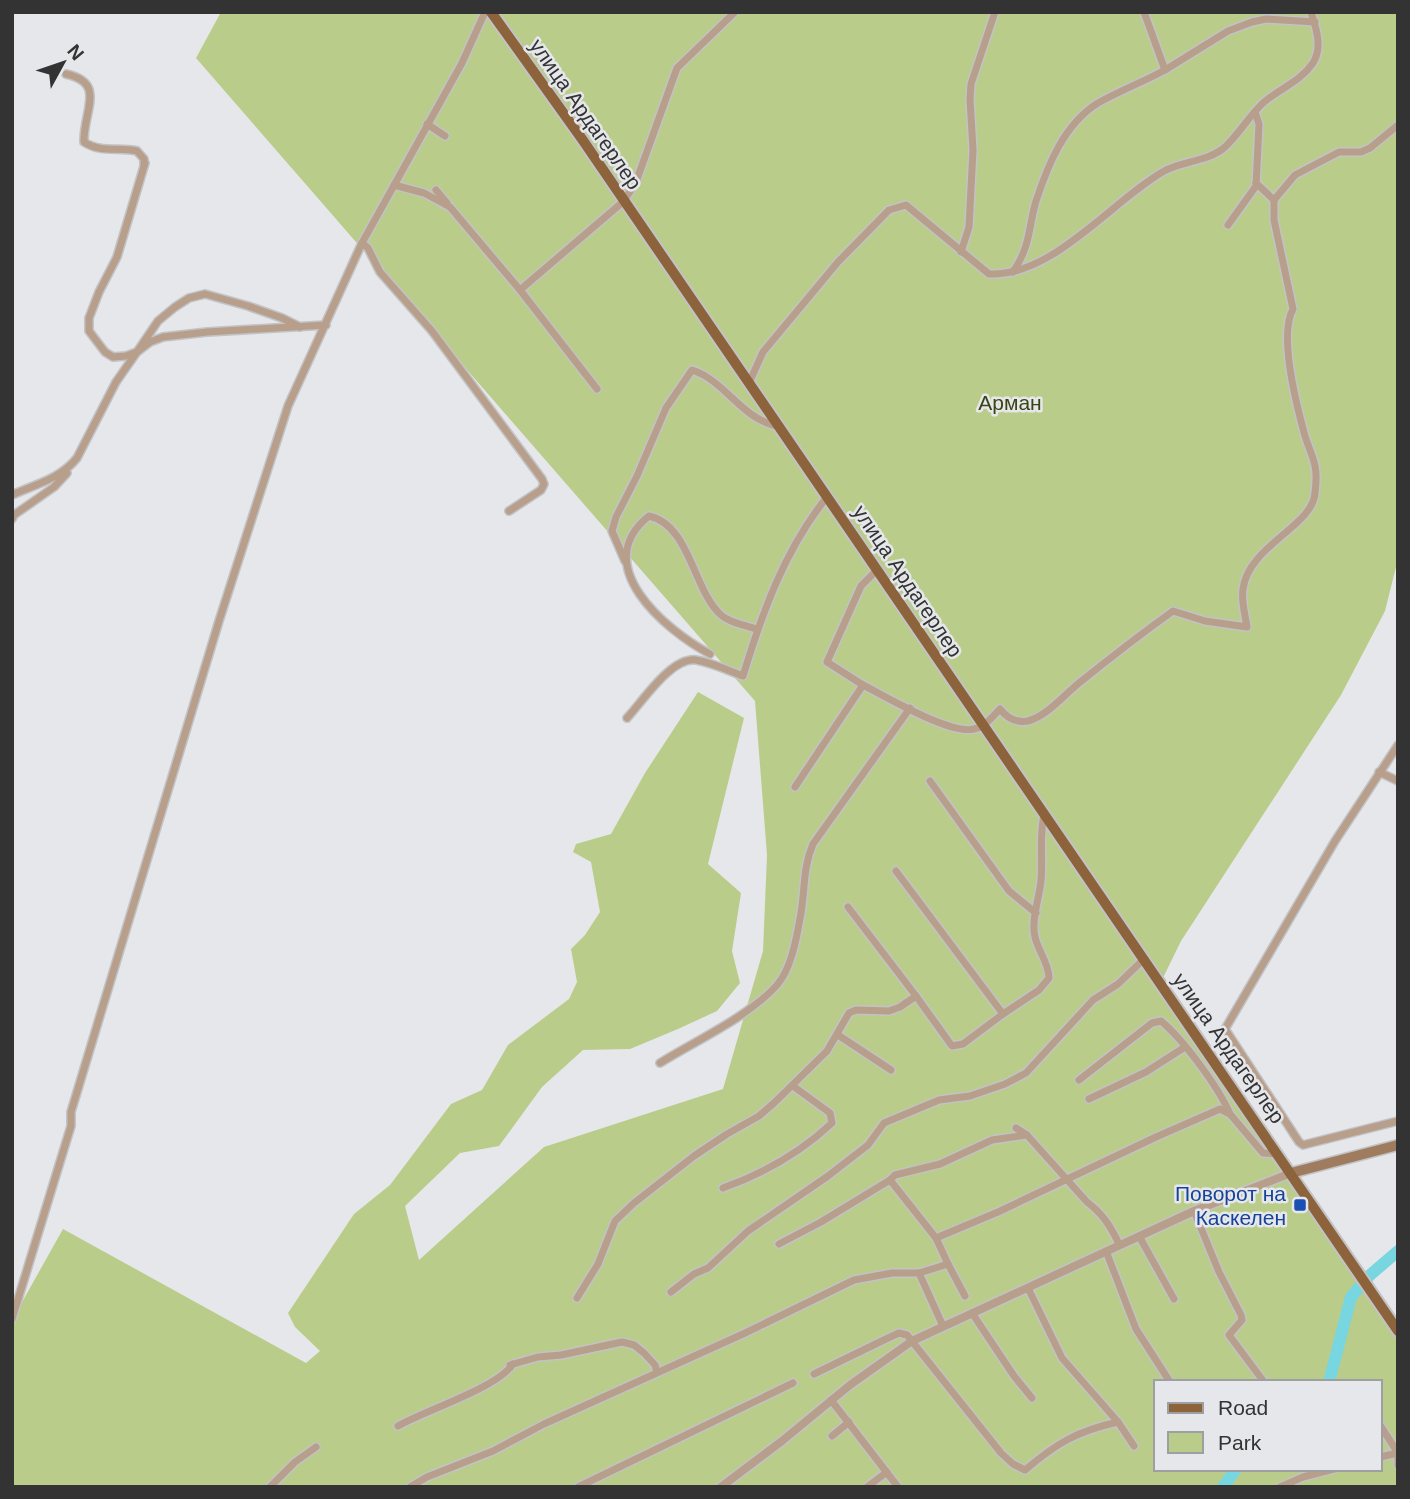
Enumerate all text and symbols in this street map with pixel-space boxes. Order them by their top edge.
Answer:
north arrow [28,28,98,98]
street label: улица Ардагерлер [525,34,647,194]
text: N [63,40,88,64]
park label: Арман [978,391,1042,414]
street label: улица Ардагерлер [849,501,967,661]
street label: улица Ардагерлер [1168,968,1290,1128]
place label: Поворот на Каскелен [1175,1182,1286,1229]
marker: Поворот на Каскелен [1292,1197,1308,1213]
legend [1154,1380,1382,1471]
text: Road [1218,1396,1268,1419]
text: Park [1218,1431,1262,1454]

